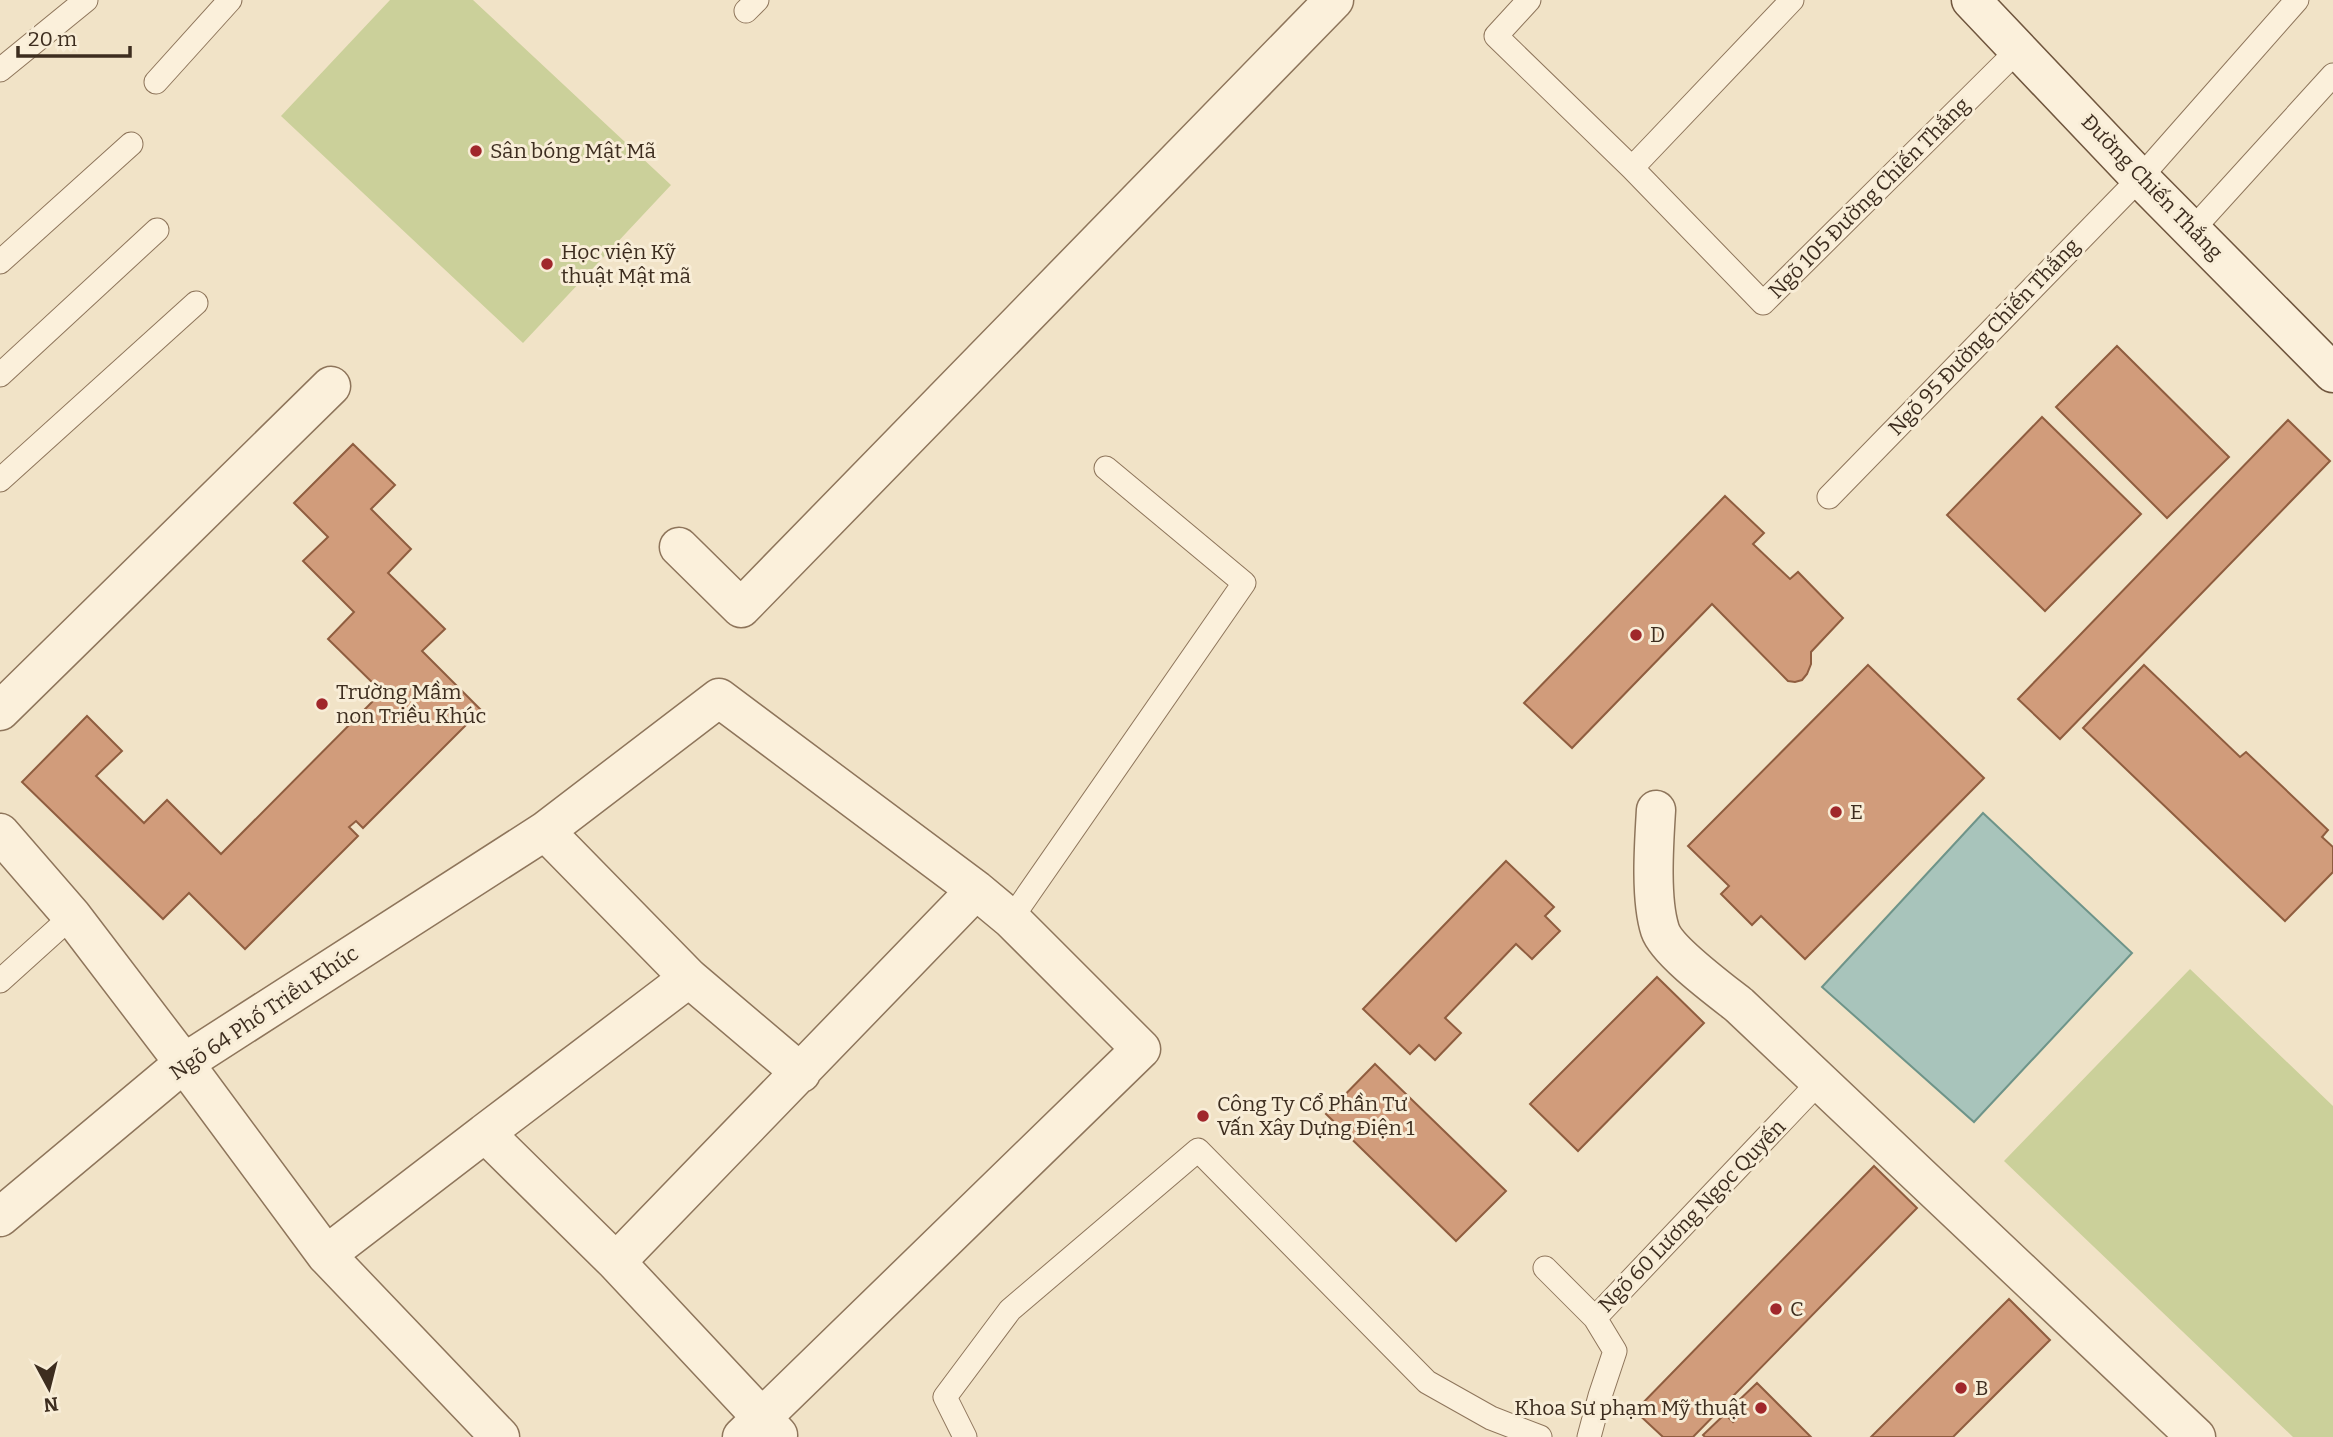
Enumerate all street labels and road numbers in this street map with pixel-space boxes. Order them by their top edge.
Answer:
street label: Ngõ 105 Đường Chiến Thắng [1763,92,1975,304]
street label: Đường Chiến Thắng [2076,109,2228,265]
street label: Ngõ 95 Đường Chiến Thắng [1883,233,2085,441]
street label: Ngõ 64 Phố Triều Khúc [165,940,363,1086]
street label: Ngõ 60 Lương Ngọc Quyến [1593,1114,1791,1318]

